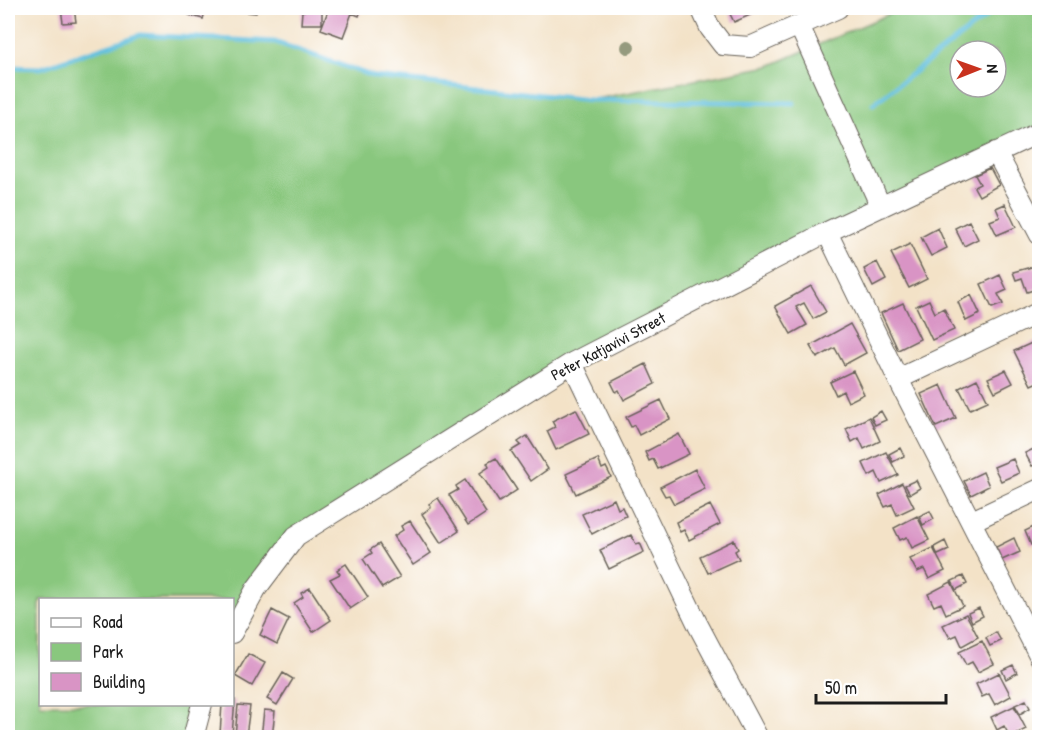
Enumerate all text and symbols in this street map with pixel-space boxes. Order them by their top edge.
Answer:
north arrow [948,39,1008,99]
text: N [982,64,1004,74]
street label: Peter Katjavivi Street [547,306,670,385]
legend [39,598,234,706]
text: Road [93,609,123,634]
text: Park [93,639,124,664]
scale bar [816,667,946,705]
text: Building [93,669,145,694]
text: 50 m [825,675,857,700]

